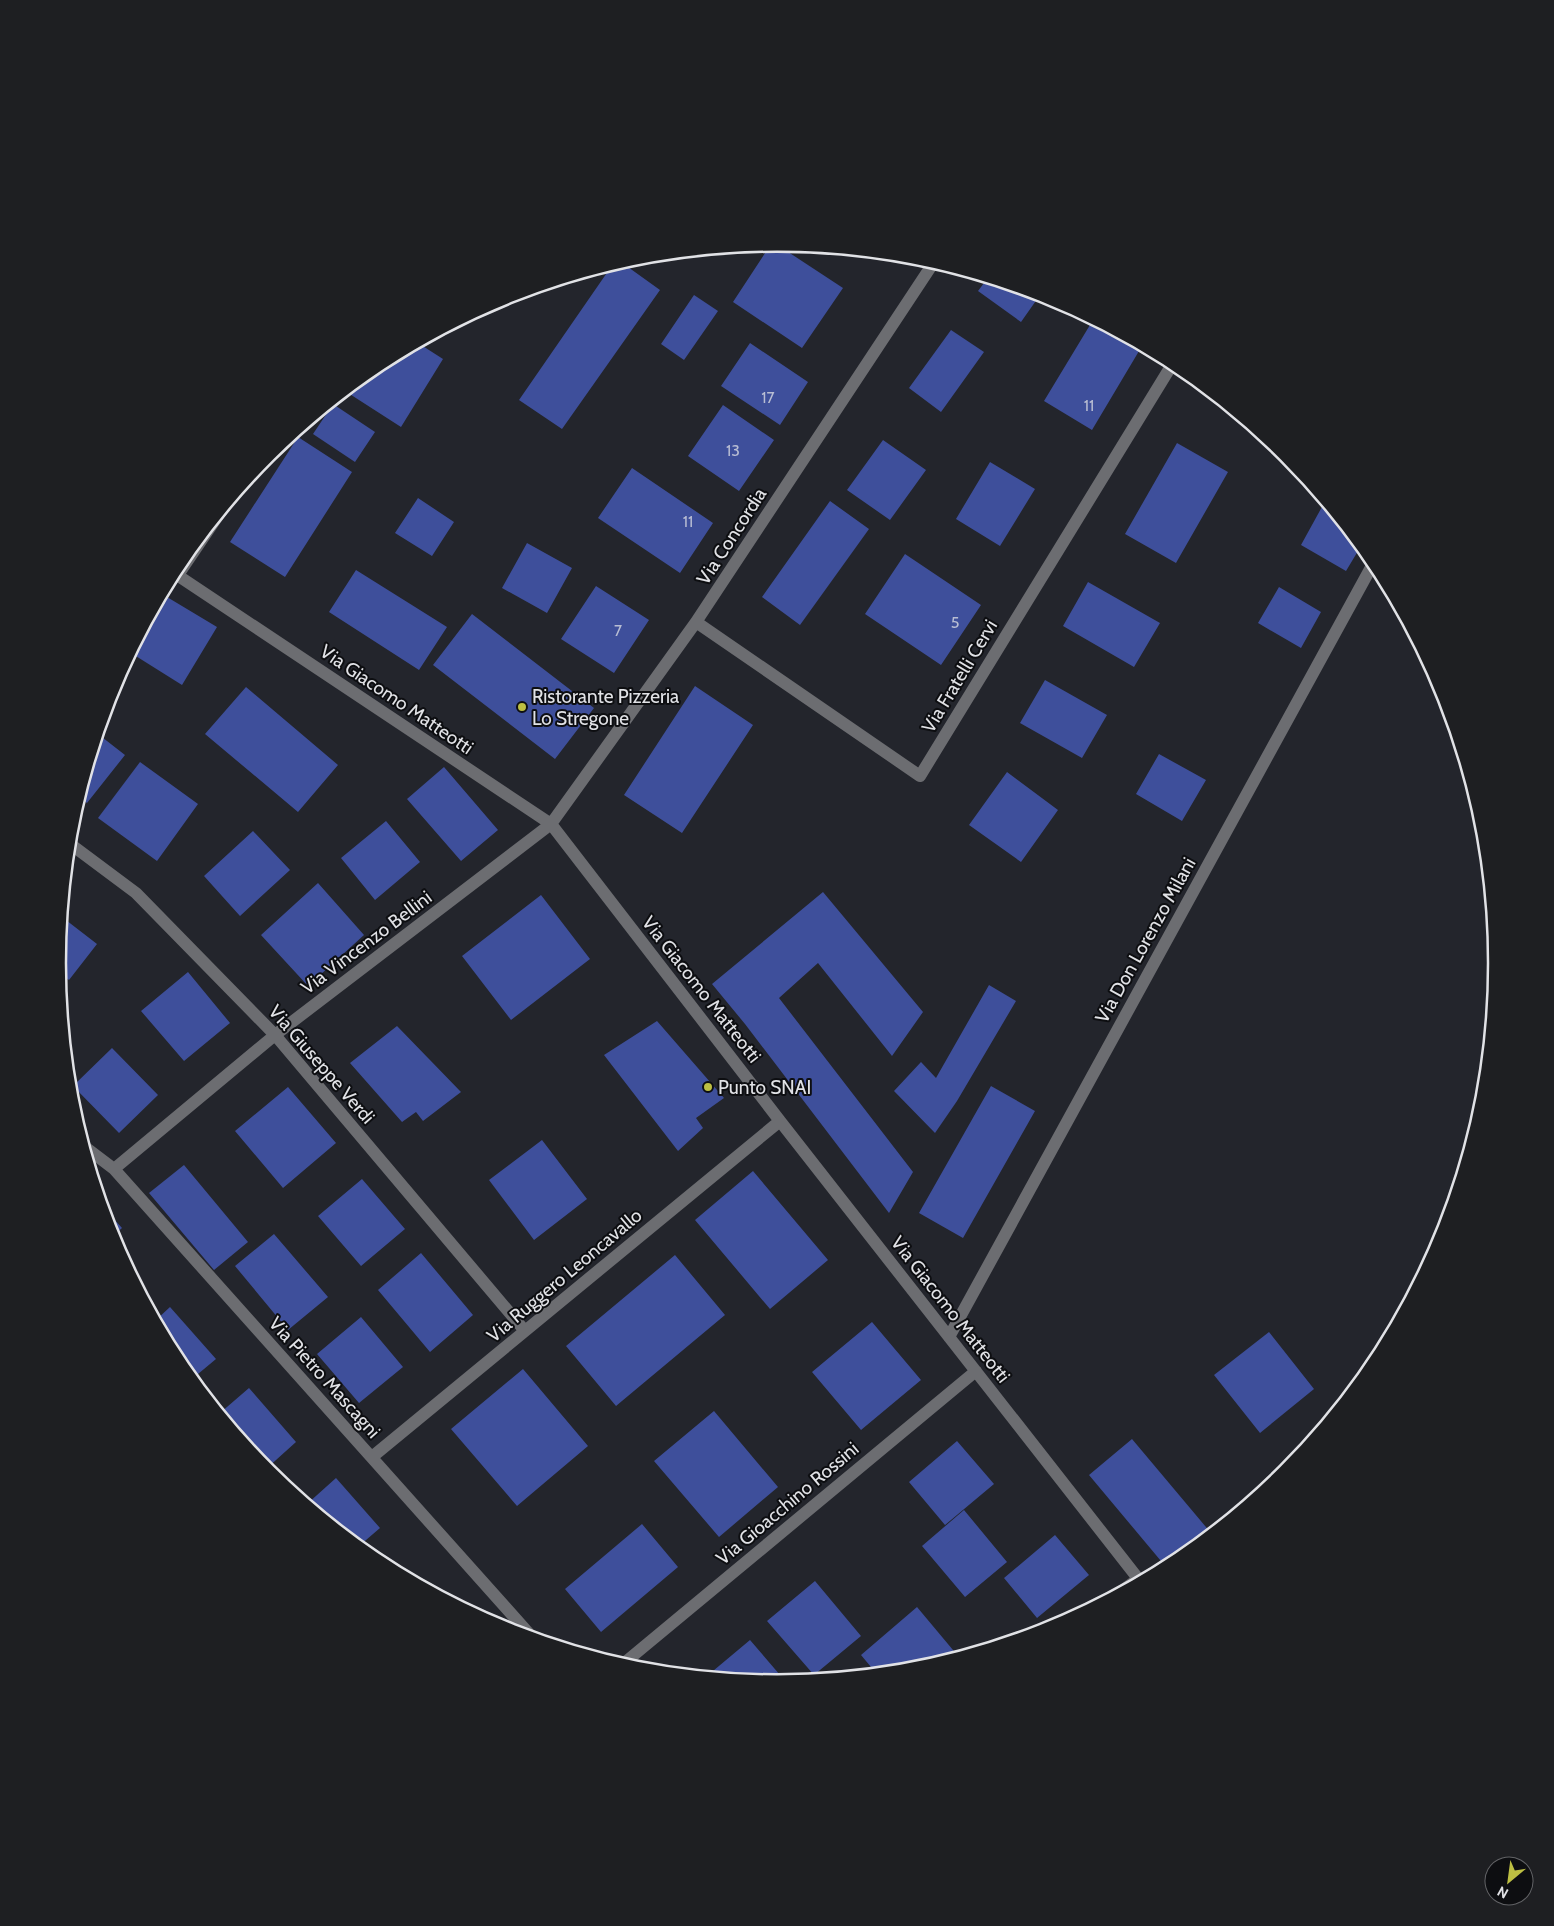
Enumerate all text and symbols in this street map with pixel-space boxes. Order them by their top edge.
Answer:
house number: 17 [761,388,775,407]
house number: 11 [1084,396,1094,415]
house number: 13 [726,441,740,460]
street label: Via Concordia [692,484,771,589]
house number: 11 [683,512,693,531]
house number: 5 [951,613,959,632]
street label: Via Fratelli Cervi [917,616,1002,737]
house number: 7 [614,621,622,640]
street label: Via Giacomo Matteotti [316,640,478,759]
place label: Ristorante Pizzeria Lo Stregone [532,685,679,730]
marker: Ristorante Pizzeria Lo Stregone [516,701,528,713]
street label: Via Don Lorenzo Milani [1090,853,1201,1027]
street label: Via Vincenzo Bellini [296,886,436,999]
street label: Via Giacomo Matteotti [637,911,766,1067]
street label: Via Giuseppe Verdi [264,1000,379,1128]
place label: Punto SNAI [718,1076,811,1099]
marker: Punto SNAI [702,1081,714,1093]
street label: Via Ruggero Leoncavallo [482,1204,647,1347]
street label: Via Giacomo Matteotti [886,1231,1015,1387]
street label: Via Pietro Mascagni [264,1312,385,1443]
street label: Via Gioacchino Rossini [711,1437,863,1570]
north arrow [1484,1856,1534,1906]
text: N [1494,1882,1511,1903]

